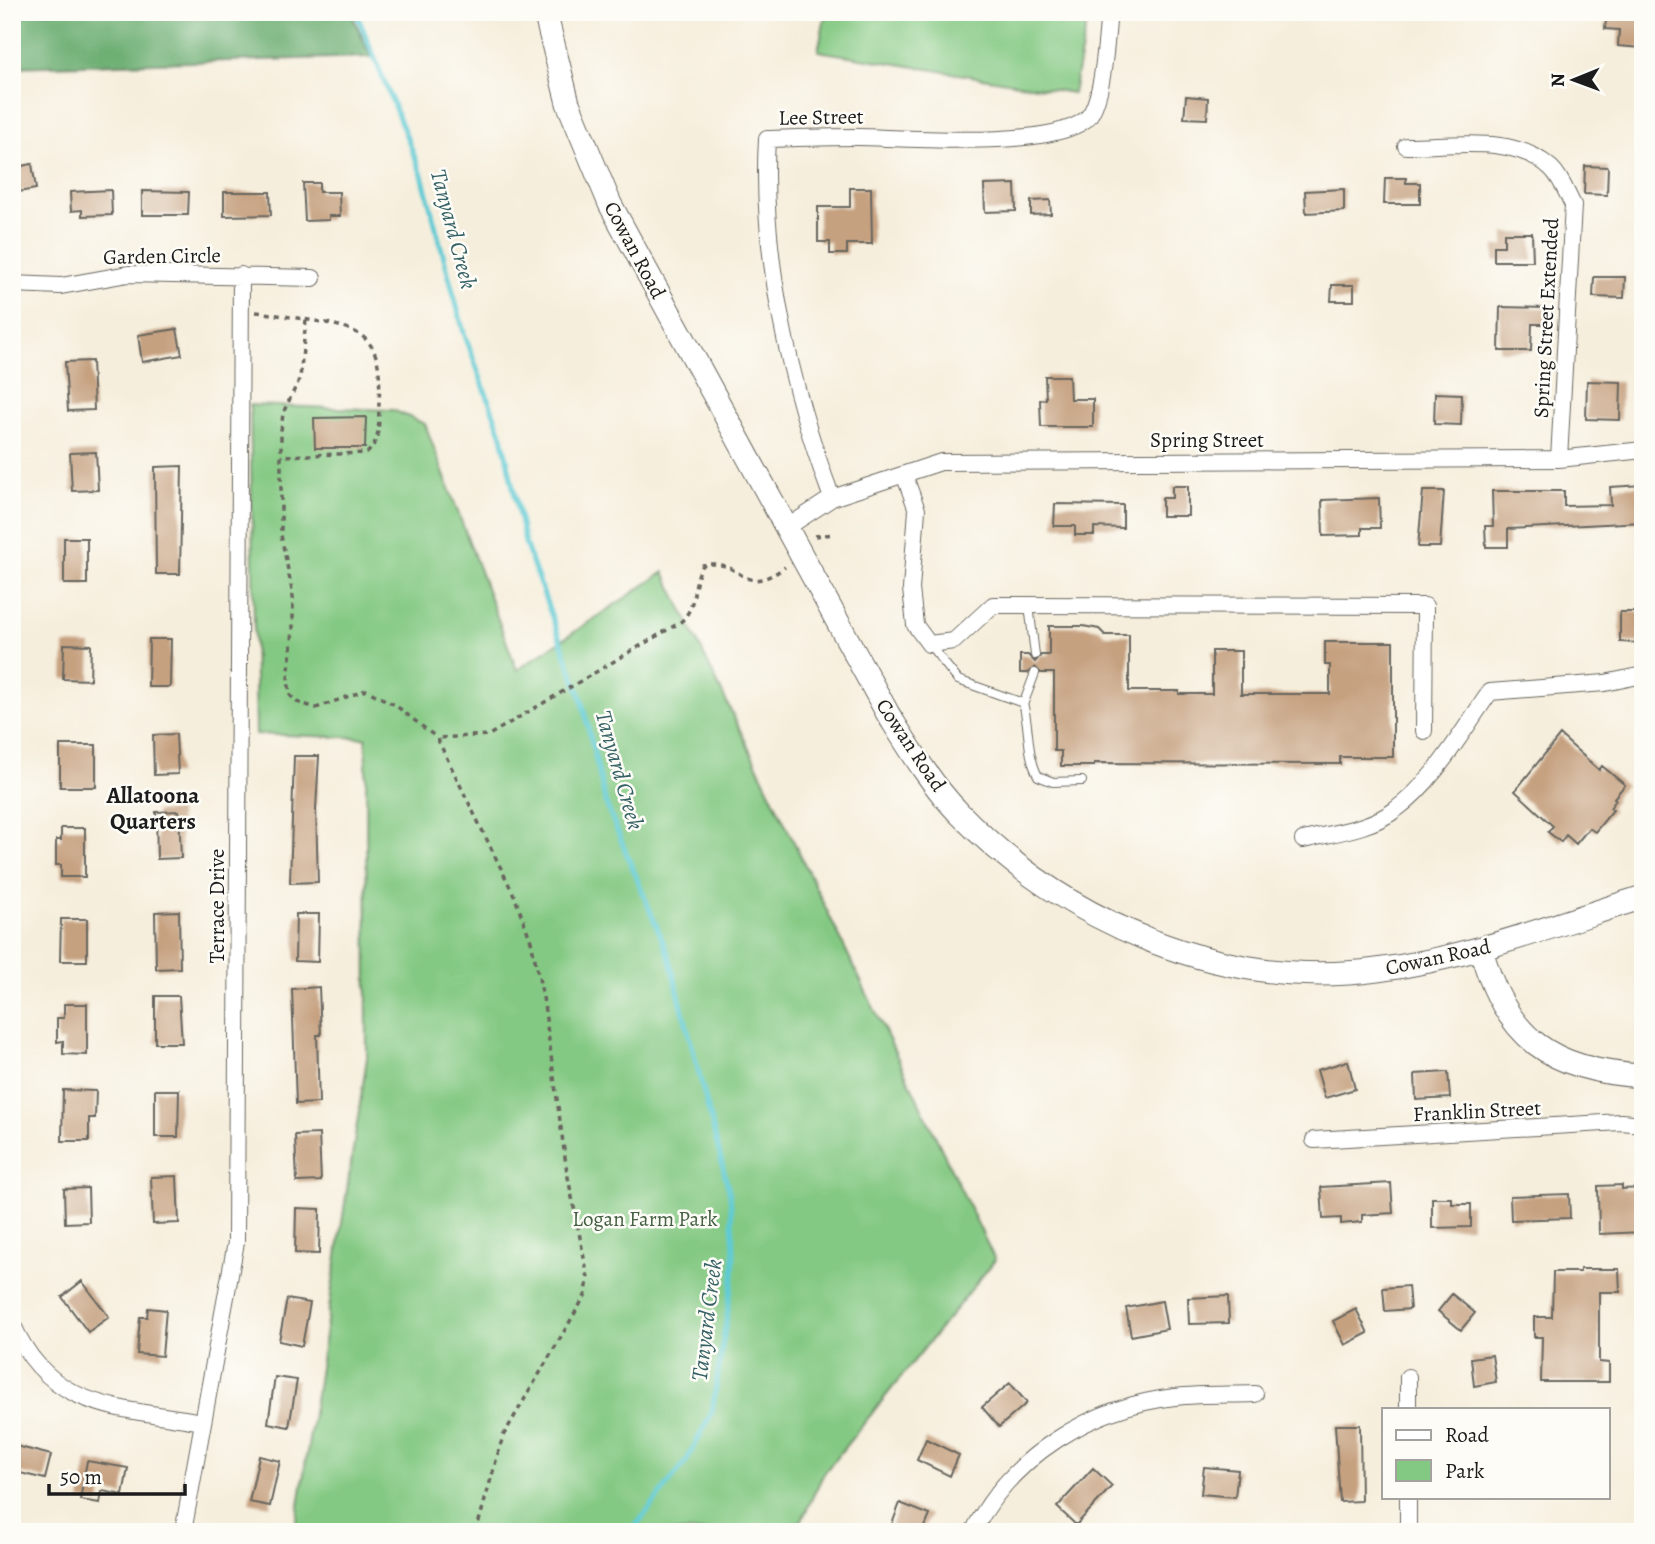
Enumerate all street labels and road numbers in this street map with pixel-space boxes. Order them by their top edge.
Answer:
street label: Lee Street [778,102,864,132]
street label: Cowan Road [598,196,673,304]
street label: Spring Street Extended [1527,217,1565,419]
street label: Garden Circle [103,241,221,271]
street label: Spring Street [1150,426,1264,454]
street label: Cowan Road [870,693,953,798]
street label: Terrace Drive [203,849,231,963]
street label: Cowan Road [1383,932,1494,982]
street label: Franklin Street [1412,1094,1542,1128]

